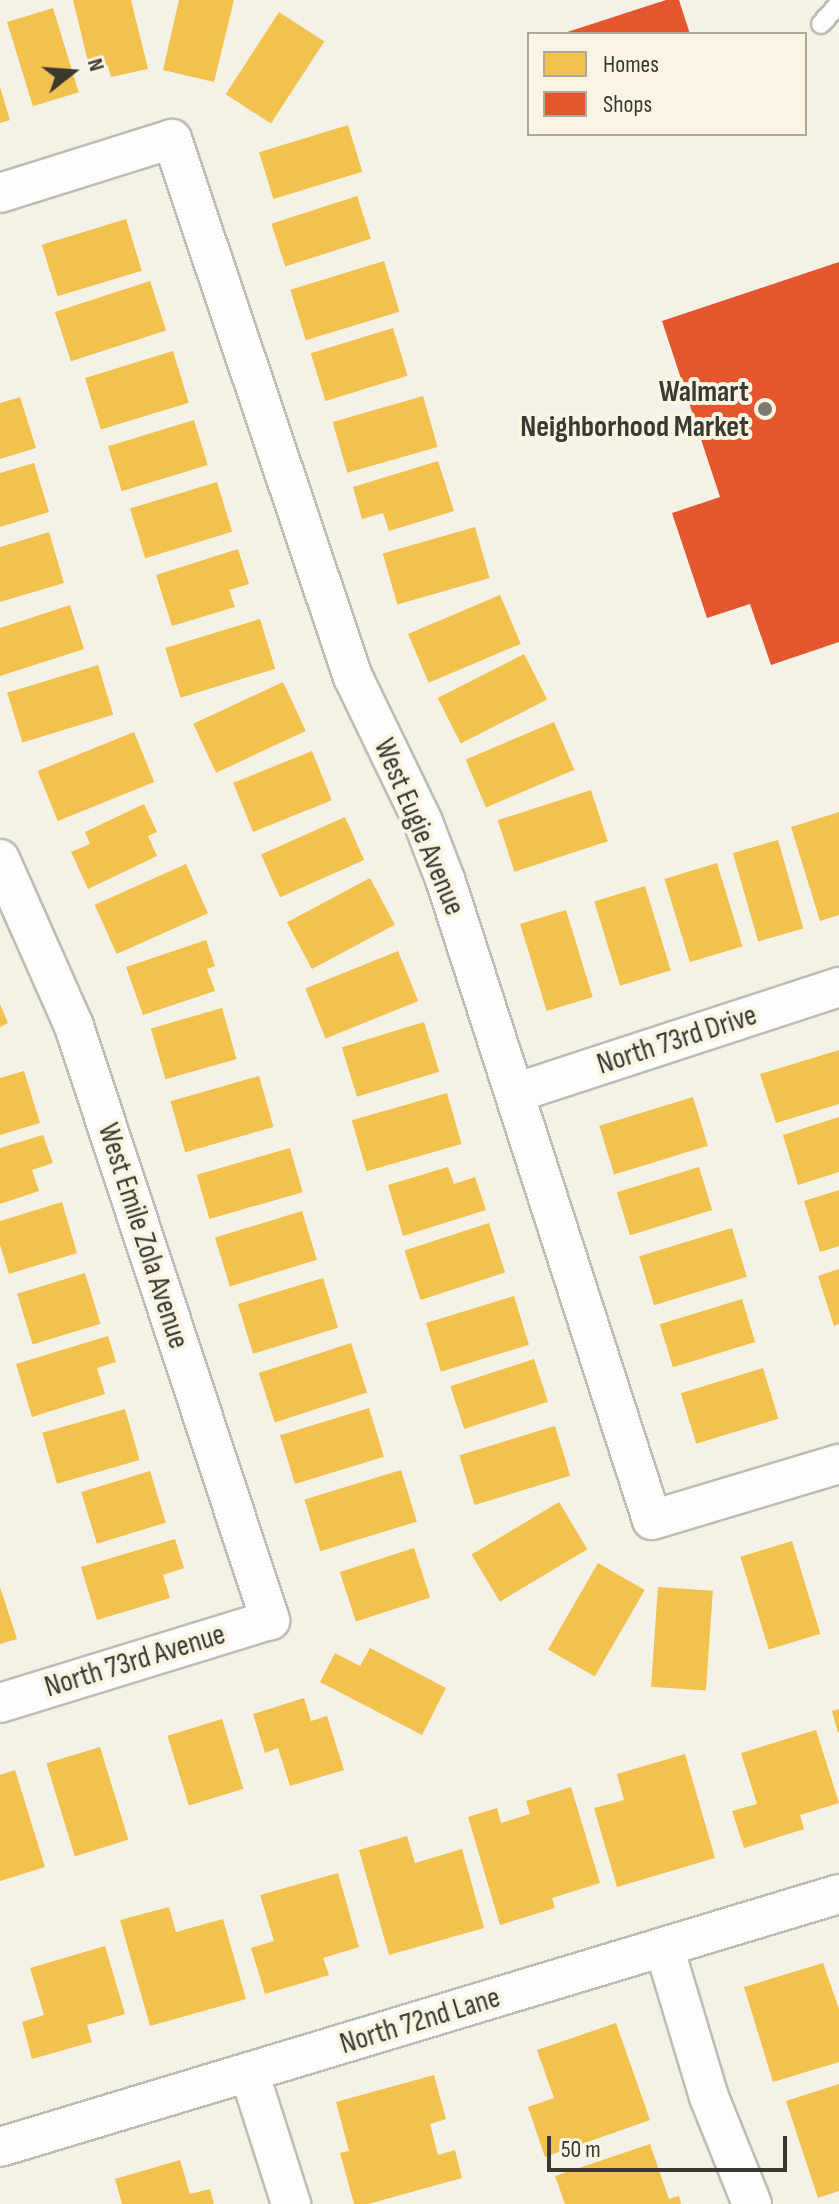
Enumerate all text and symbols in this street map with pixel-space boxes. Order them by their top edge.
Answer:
north arrow [32,32,112,112]
legend [527,32,807,136]
text: Homes [603,50,659,79]
text: N [81,55,110,74]
text: Shops [603,90,652,119]
place label: Walmart Neighborhood Market [520,374,749,444]
marker: Walmart Neighborhood Market [756,400,774,418]
street label: West Eugie Avenue [366,733,472,921]
street label: North 73rd Drive [593,997,761,1083]
street label: West Emile Zola Avenue [90,1119,196,1353]
street label: North 73rd Avenue [40,1616,230,1706]
street label: North 72nd Lane [336,1980,504,2062]
scale bar [551,2120,791,2170]
text: 50 m [561,2135,601,2164]

